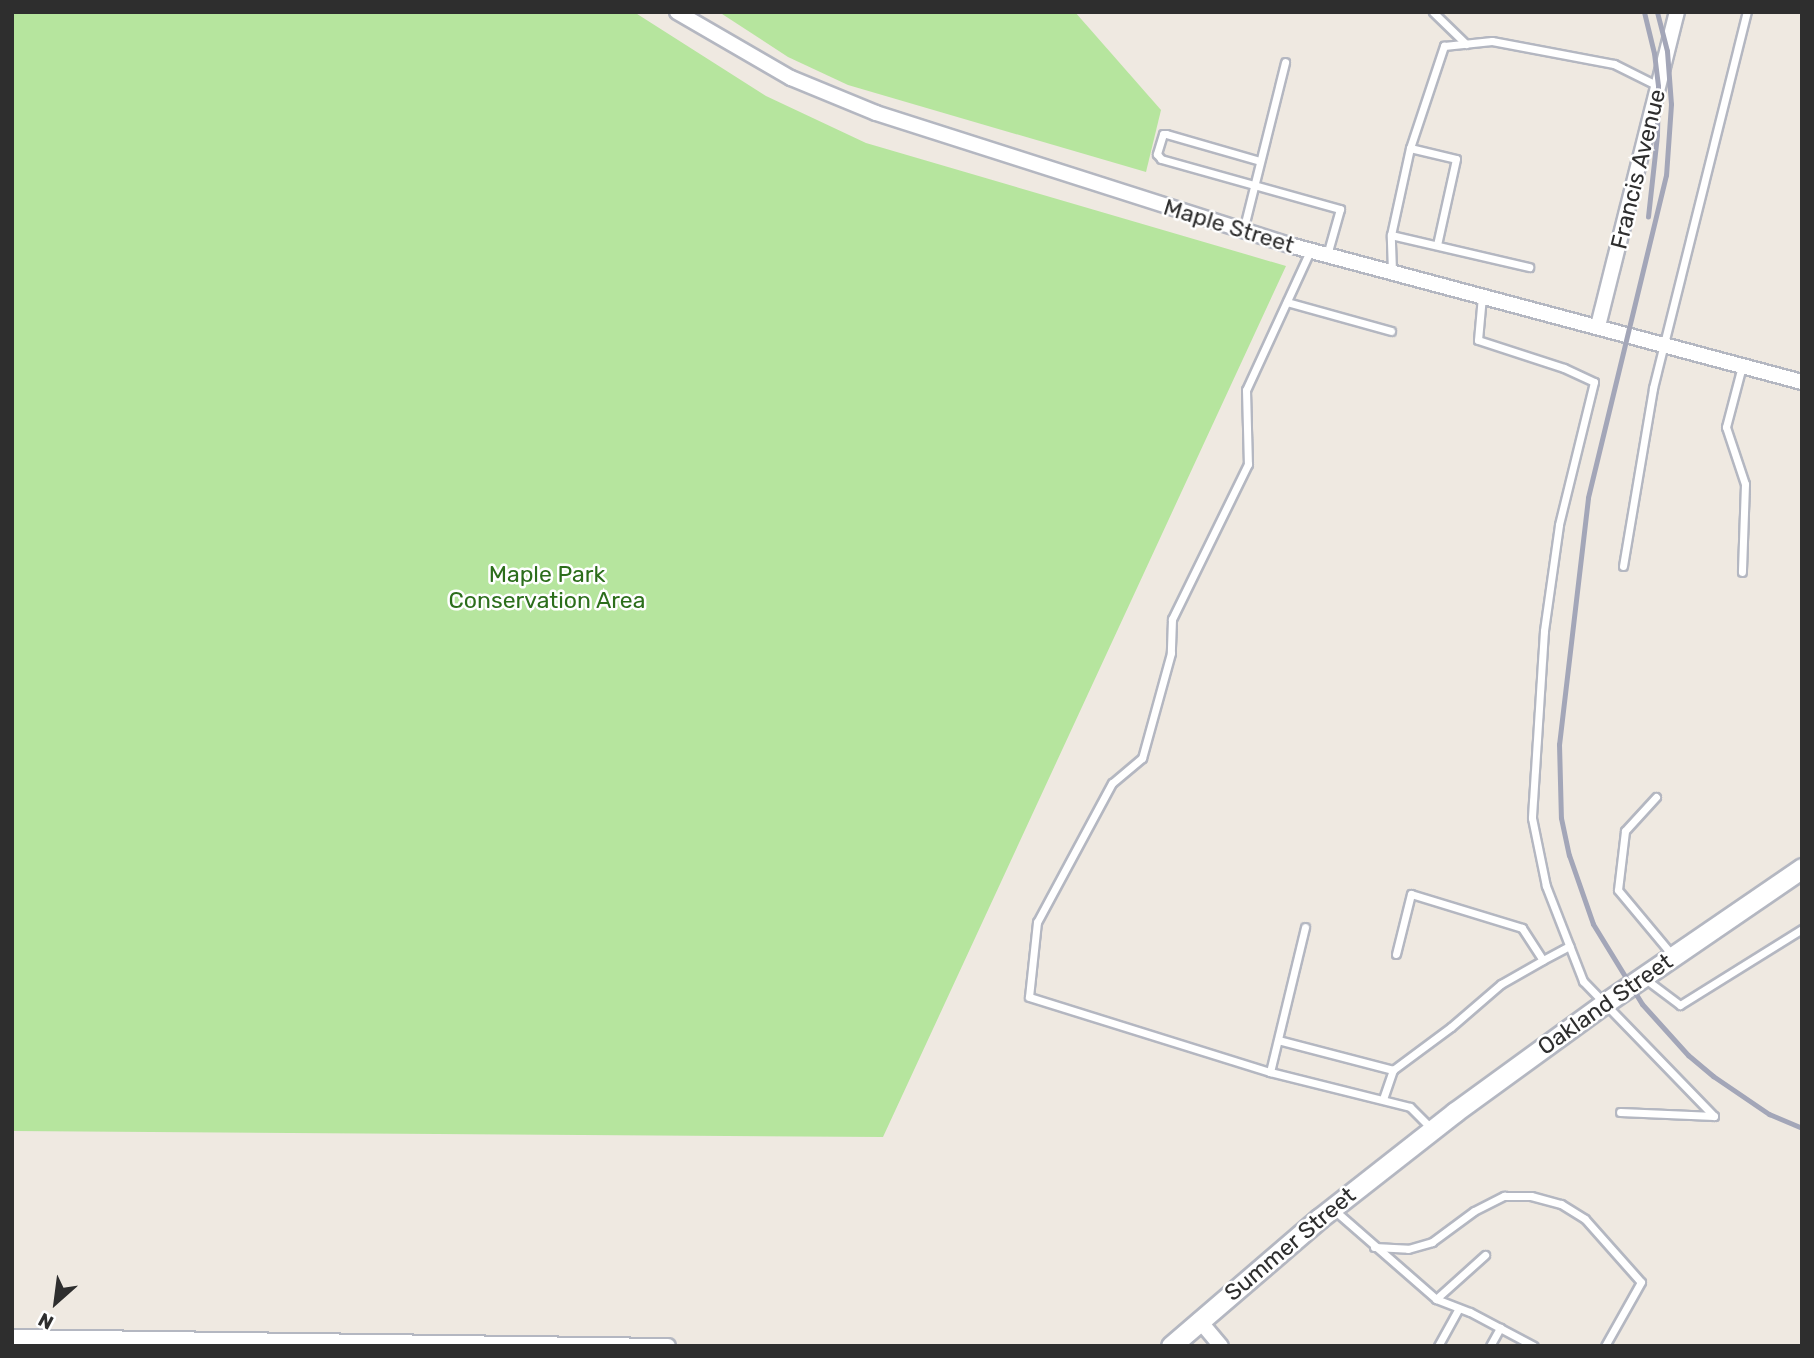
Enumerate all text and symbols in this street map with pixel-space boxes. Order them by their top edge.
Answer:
street label: Francis Avenue [1605,86,1671,252]
street label: Maple Street [1160,193,1298,259]
park label: Maple Park Conservation Area [448,560,646,614]
street label: Oakland Street [1532,947,1678,1061]
street label: Summer Street [1219,1181,1361,1307]
north arrow [21,1267,91,1337]
text: N [34,1308,57,1334]

